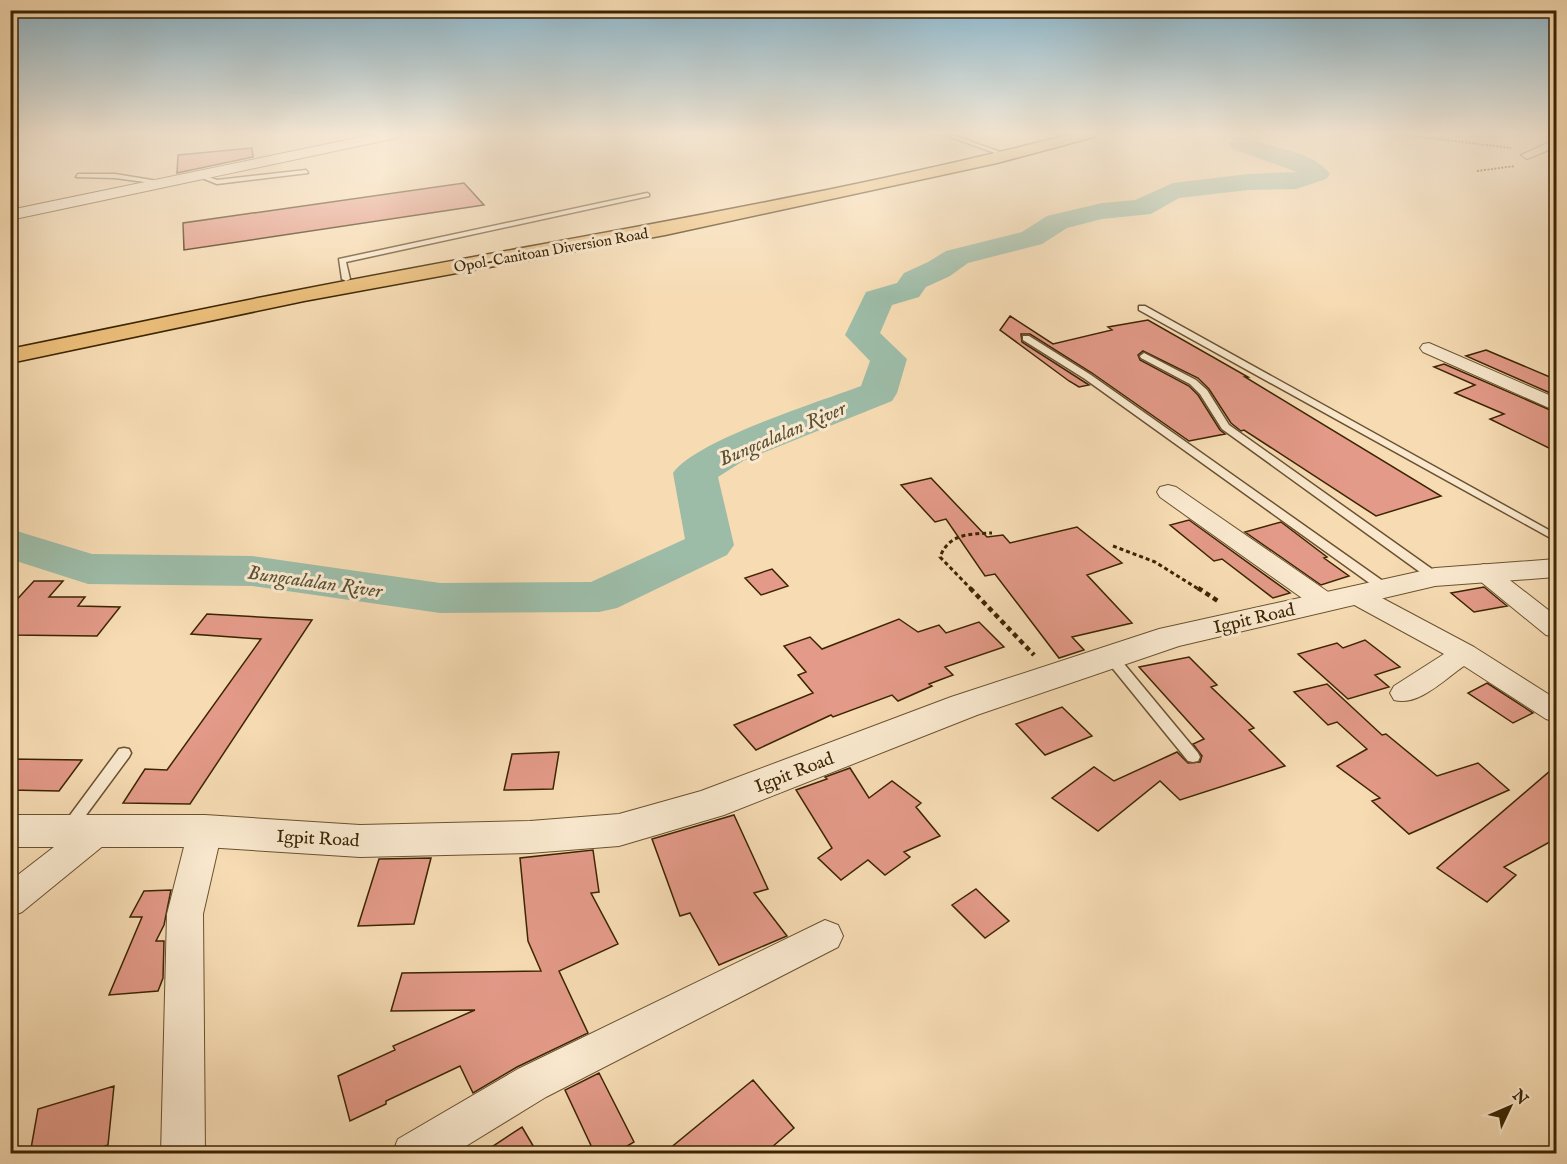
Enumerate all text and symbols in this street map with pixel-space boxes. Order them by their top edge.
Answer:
street label: Opol-Canitoan Diversion Road [452,224,651,277]
water label: Bungcalalan River [715,396,851,473]
water label: Bungcalalan River [246,561,385,605]
street label: Igpit Road [1211,599,1298,640]
street label: Igpit Road [752,748,838,799]
street label: Igpit Road [276,826,360,853]
north arrow [1480,1077,1540,1137]
text: N [1507,1085,1531,1110]

